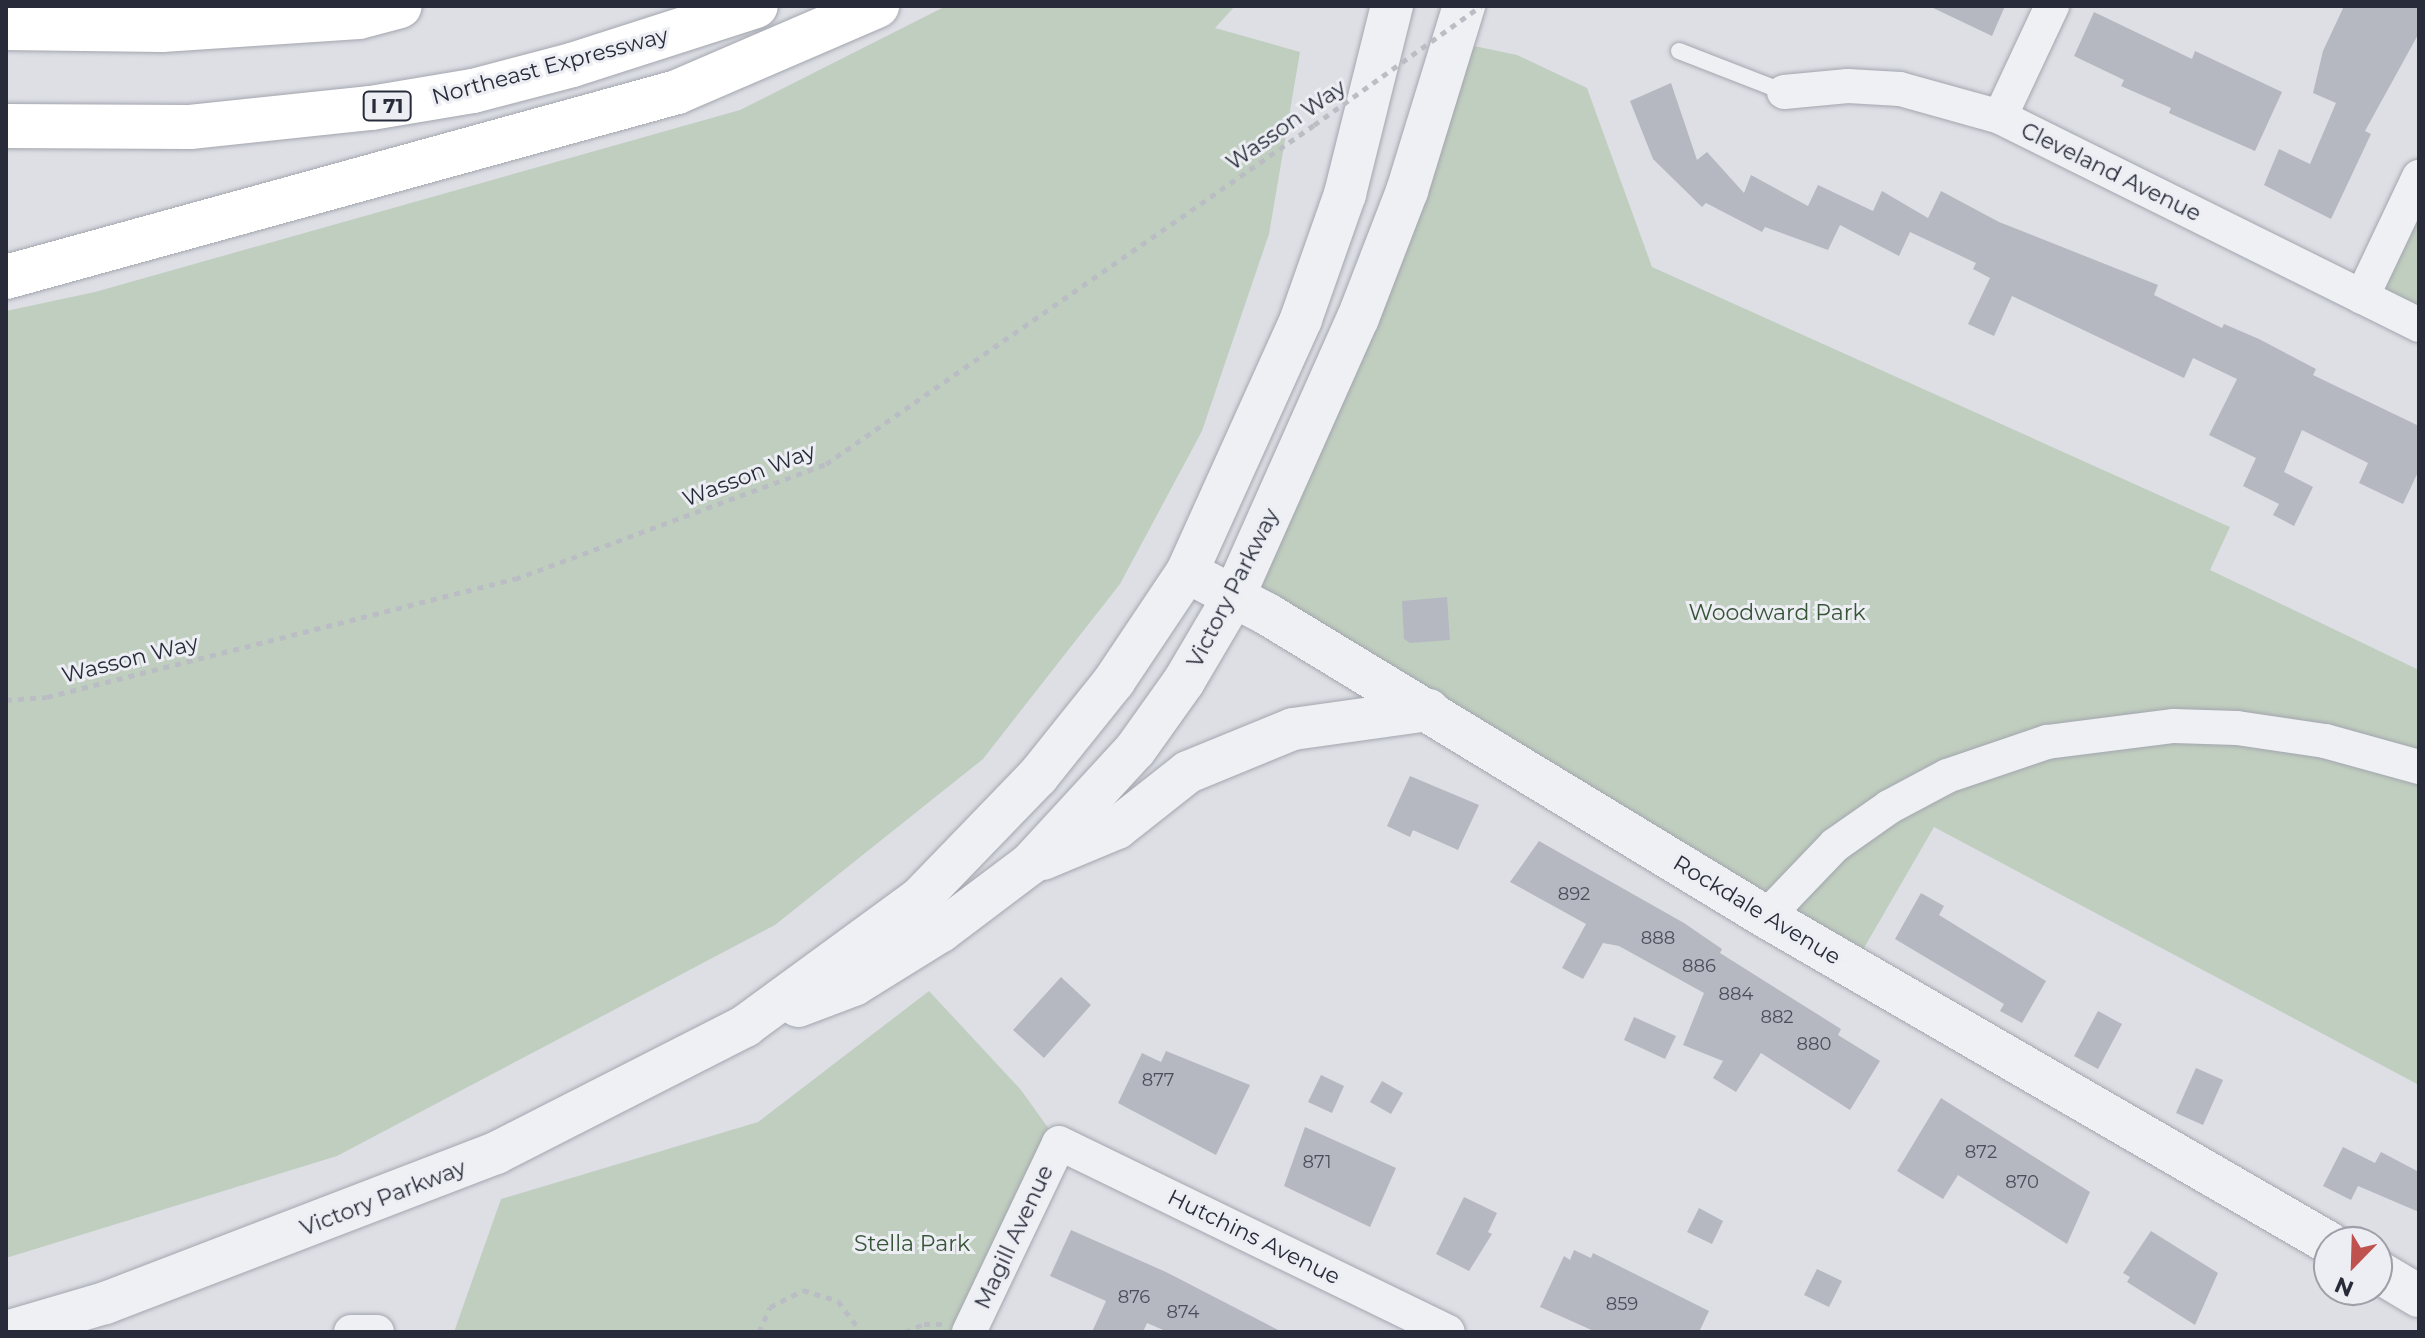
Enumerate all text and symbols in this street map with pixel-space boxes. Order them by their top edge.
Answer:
street label: Northeast Expressway [429,22,671,110]
street label: Wasson Way [1221,74,1351,176]
road number: I 71 [361,90,413,122]
street label: Cleveland Avenue [2017,117,2205,227]
street label: Wasson Way [679,438,819,512]
street label: Victory Parkway [1181,504,1285,672]
park label: Woodward Park [1688,600,1866,626]
street label: Wasson Way [59,629,201,689]
street label: Rockdale Avenue [1669,850,1845,970]
house number: 892 [1558,883,1590,905]
house number: 888 [1641,927,1675,949]
house number: 886 [1682,955,1716,977]
house number: 884 [1719,983,1753,1005]
house number: 882 [1760,1006,1794,1028]
house number: 880 [1797,1033,1831,1055]
house number: 877 [1142,1069,1174,1091]
house number: 872 [1965,1141,1997,1163]
house number: 871 [1303,1151,1331,1173]
street label: Victory Parkway [297,1154,469,1242]
street label: Magill Avenue [969,1161,1059,1313]
house number: 870 [2005,1171,2039,1193]
street label: Hutchins Avenue [1163,1184,1345,1290]
north arrow [2313,1226,2393,1306]
park label: Stella Park [854,1231,970,1257]
text: N [2331,1271,2358,1303]
house number: 876 [1118,1286,1150,1308]
house number: 859 [1606,1293,1638,1315]
house number: 874 [1167,1301,1199,1323]

